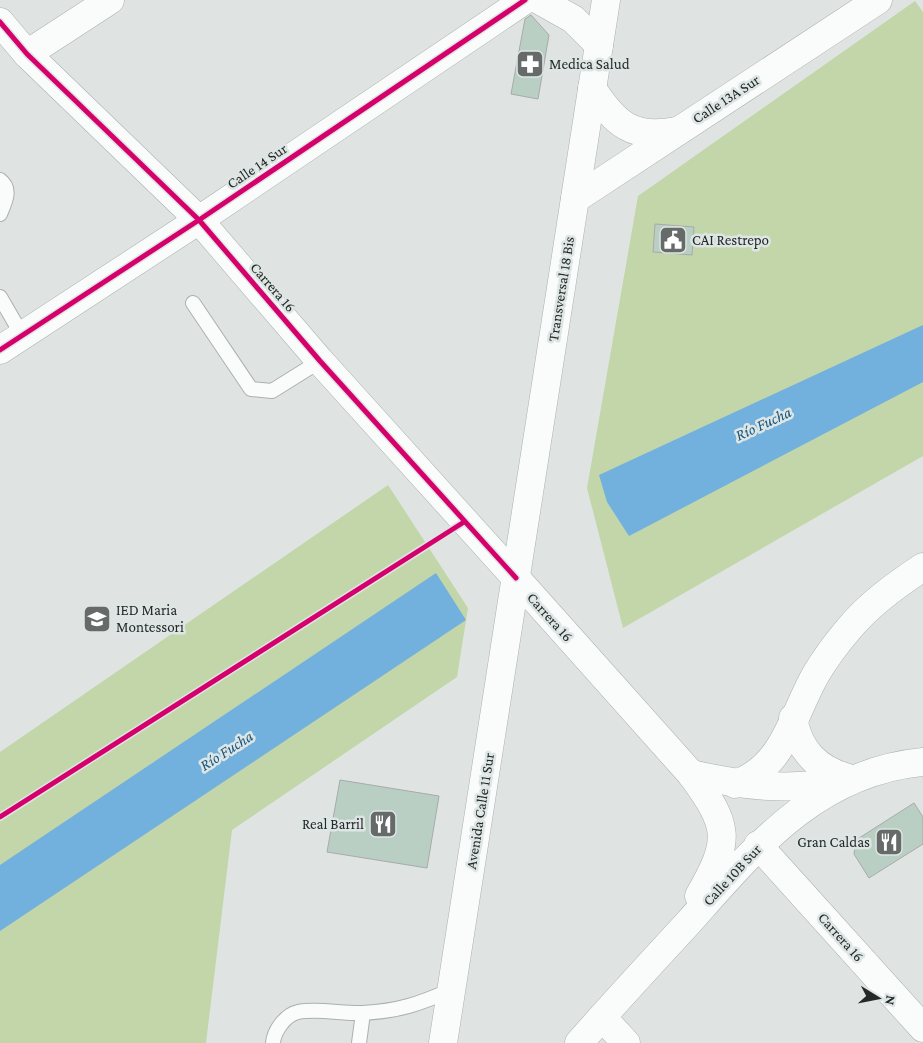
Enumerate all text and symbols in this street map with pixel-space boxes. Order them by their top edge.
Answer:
pharmacy icon: Medica Salud [515,49,545,79]
place label: Medica Salud [549,56,630,72]
street label: Calle 13A Sur [690,71,763,127]
street label: Calle 14 Sur [224,140,291,192]
public building icon: CAI Restrepo [658,225,688,255]
place label: CAI Restrepo [692,232,769,249]
street label: Transversal 18 Bis [545,235,577,343]
street label: Carrera 16 [247,259,299,315]
water label: Río Fucha [733,403,794,444]
street label: Carrera 16 [524,589,576,645]
place label: IED Maria Montessori [116,602,184,635]
school or university icon: IED Maria Montessori [82,604,112,634]
water label: Río Fucha [197,727,256,774]
street label: Avenida Calle 11 Sur [463,751,497,870]
restaurant icon: Real Barril [368,809,398,839]
place label: Real Barril [302,816,364,832]
restaurant icon: Gran Caldas [874,827,904,857]
place label: Gran Caldas [797,834,870,850]
street label: Calle 10B Sur [700,841,765,909]
street label: Carrera 16 [815,909,867,965]
north arrow [853,973,903,1023]
text: N [882,994,900,1007]

